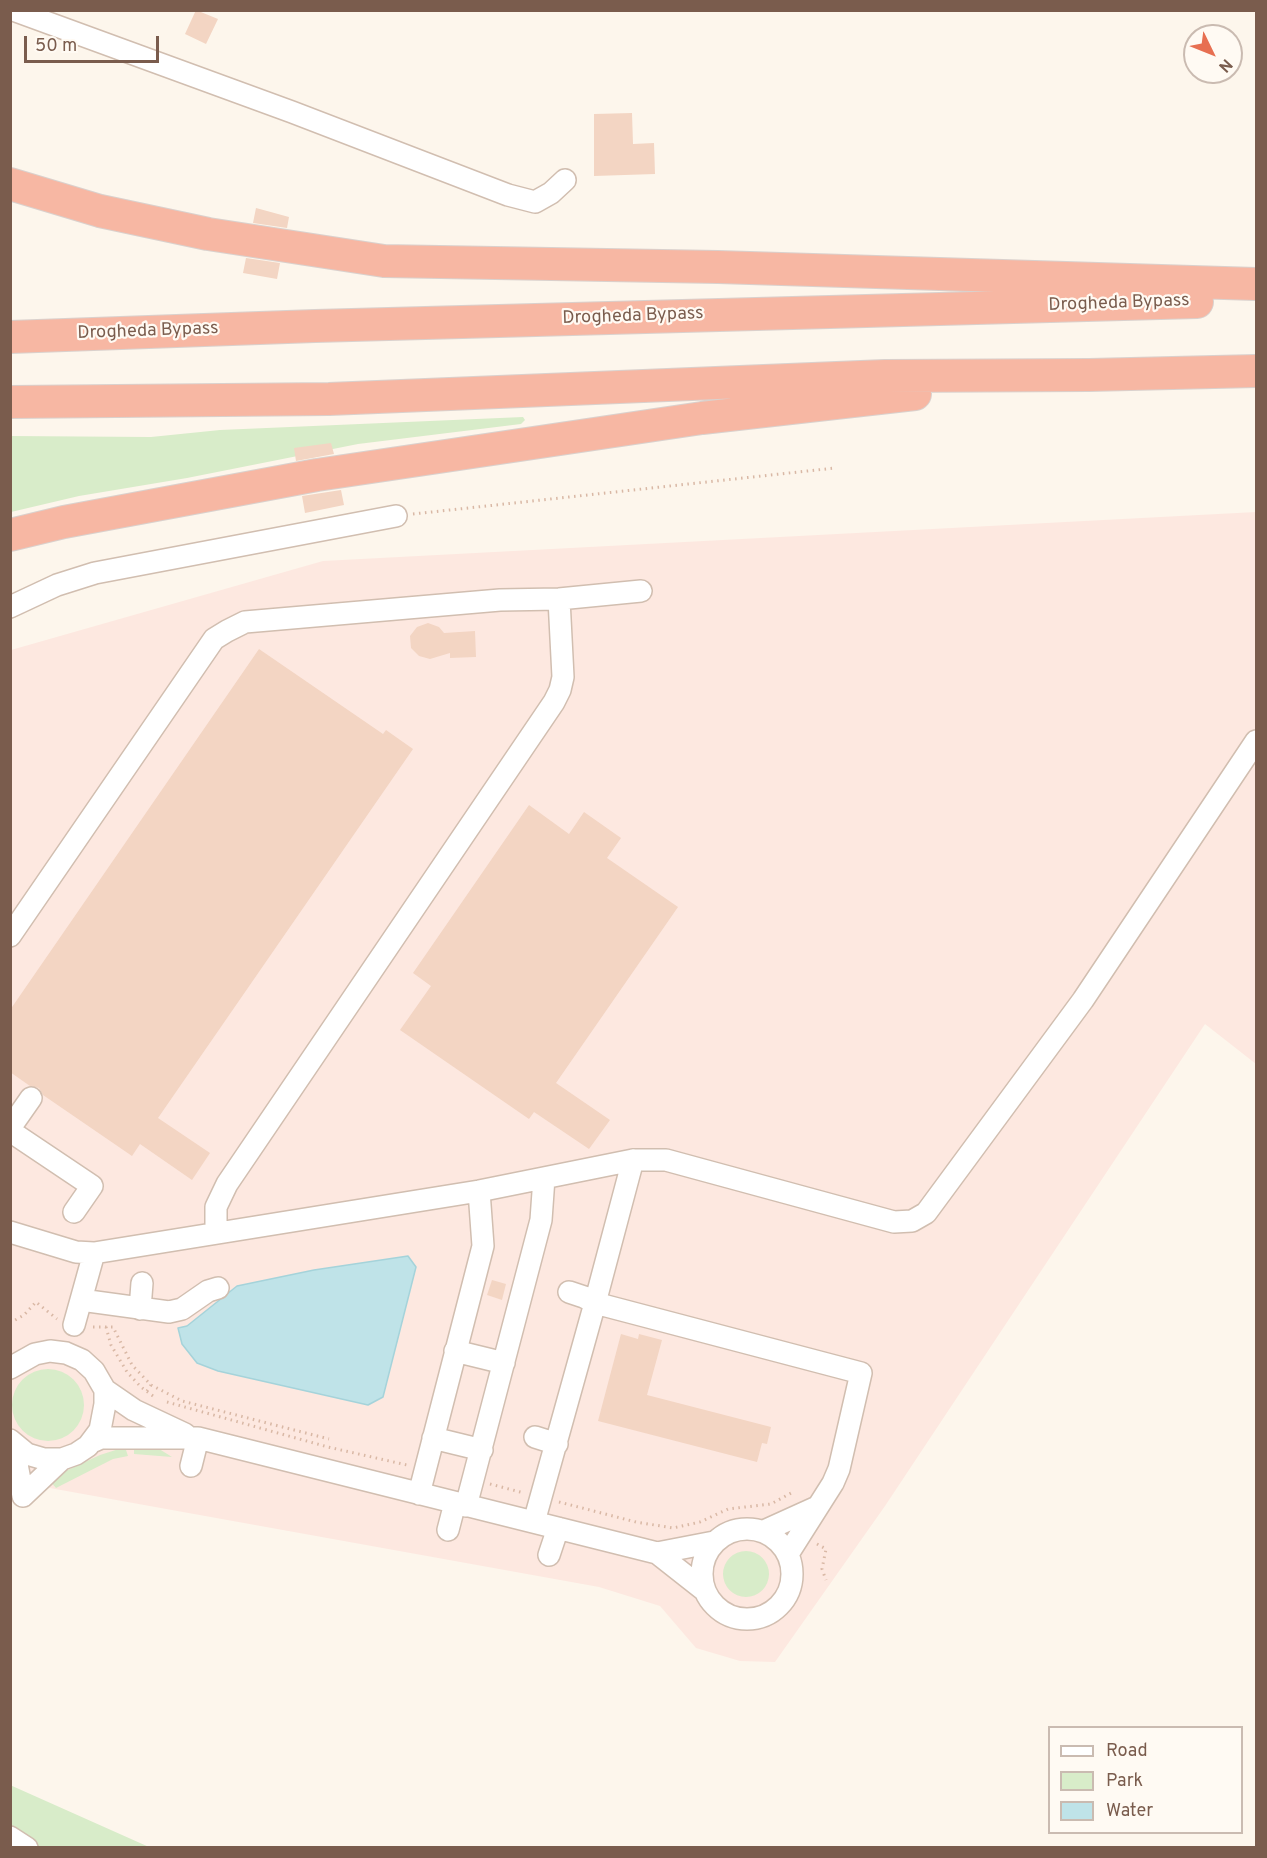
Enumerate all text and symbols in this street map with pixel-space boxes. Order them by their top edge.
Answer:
scale bar [27,24,162,62]
north arrow [1183,24,1243,84]
text: 50 m [35,35,77,58]
text: N [1213,54,1236,76]
street label: Drogheda Bypass [1048,291,1190,317]
street label: Drogheda Bypass [562,304,704,330]
street label: Drogheda Bypass [77,319,219,345]
legend [1048,1726,1243,1834]
text: Road [1106,1740,1148,1763]
text: Park [1106,1770,1143,1793]
text: Water [1106,1800,1153,1823]

